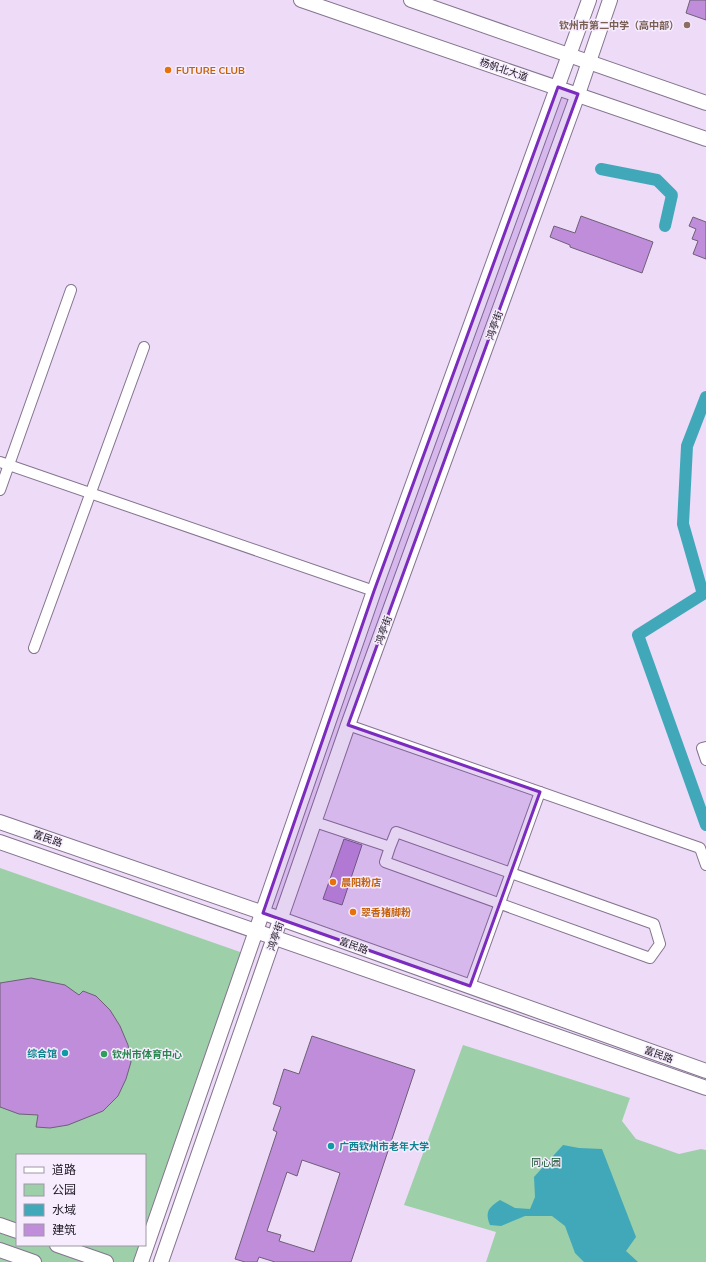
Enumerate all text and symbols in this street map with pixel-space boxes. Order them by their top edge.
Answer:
place label: 钦州市第二中学（高中部） [559,19,679,32]
marker: 钦州市第二中学（高中部） [682,20,692,30]
street label: 杨帆北大道 [478,55,530,84]
place label: FUTURE CLUB [176,64,245,77]
marker: FUTURE CLUB [163,65,173,75]
street label: 鸿亭街 [483,309,506,341]
street label: 鸿亭街 [372,614,395,646]
street label: 富民路 [32,827,64,850]
place label: 晨阳粉店 [341,876,381,889]
marker: 晨阳粉店 [328,877,338,887]
place label: 翠香猪脚粉 [361,906,411,919]
marker: 翠香猪脚粉 [348,907,358,917]
street label: 鸿亭街 [264,920,287,952]
street label: 富民路 [338,934,370,957]
street label: 富民路 [643,1043,675,1066]
place label: 综合馆 [27,1047,57,1060]
marker: 综合馆 [60,1048,70,1058]
place label: 钦州市体育中心 [112,1048,182,1061]
marker: 钦州市体育中心 [99,1049,109,1059]
place label: 广西钦州市老年大学 [339,1140,429,1153]
marker: 广西钦州市老年大学 [326,1141,336,1151]
legend [16,1154,146,1246]
park label: 同心园 [531,1156,561,1169]
text: 道路 [52,1162,76,1177]
text: 公园 [52,1182,76,1197]
text: 水域 [52,1202,76,1217]
text: 建筑 [52,1222,76,1237]

